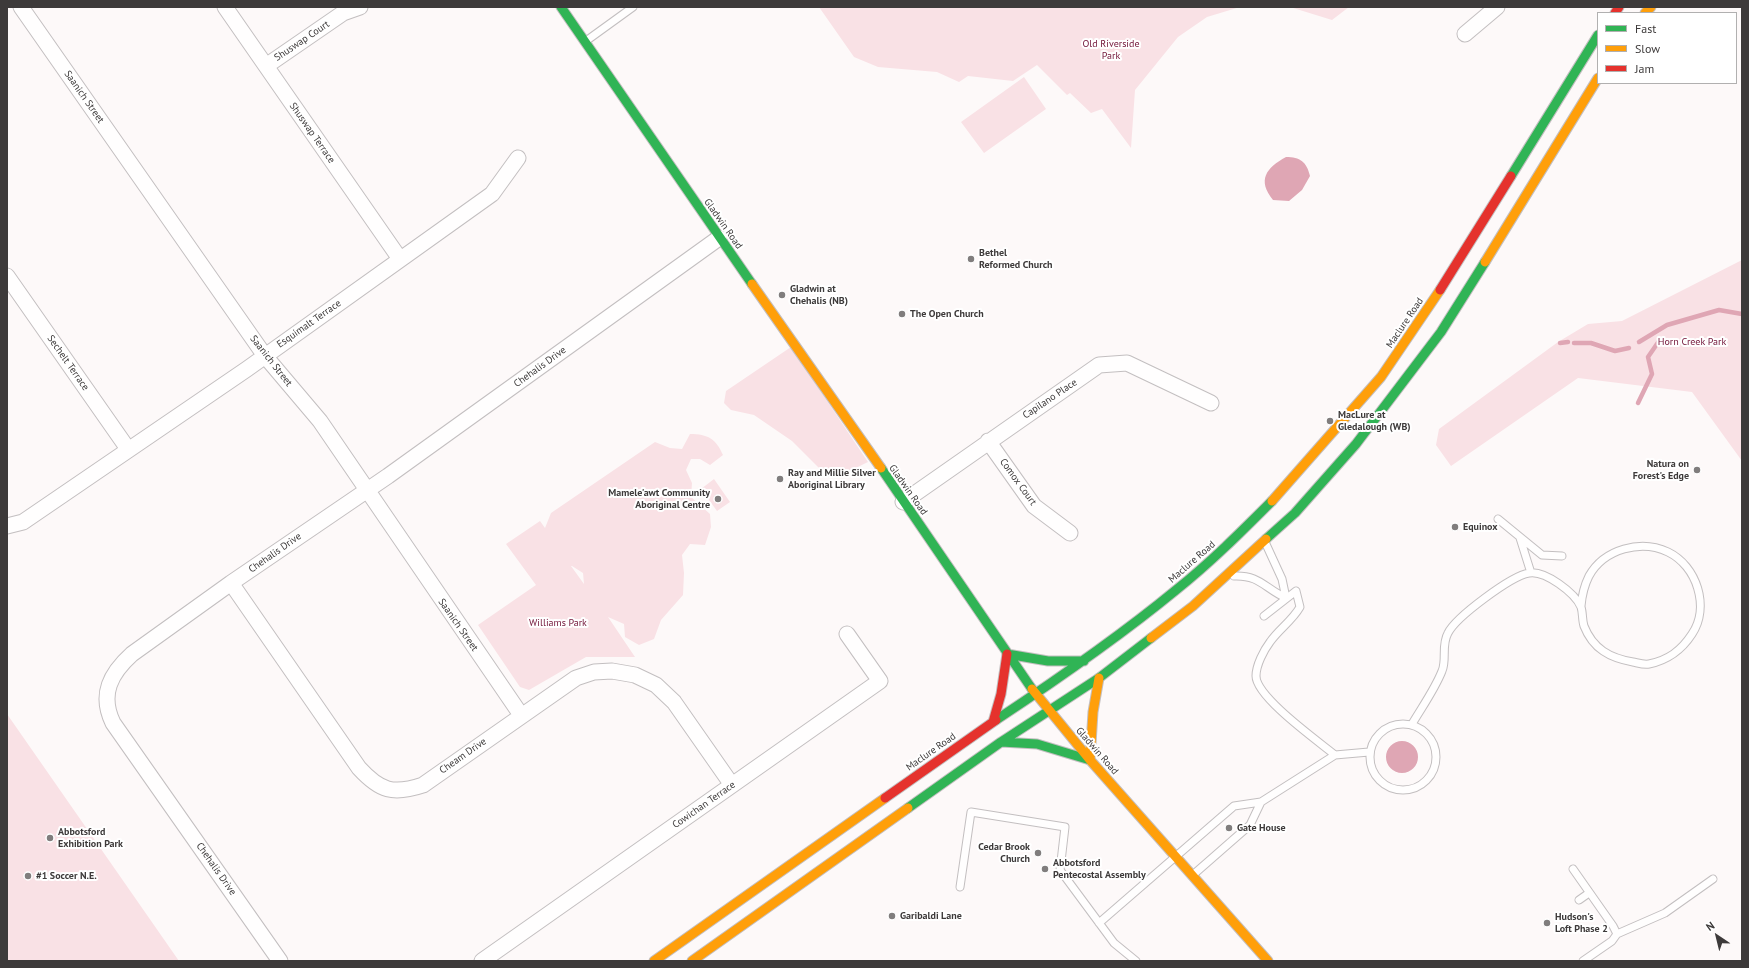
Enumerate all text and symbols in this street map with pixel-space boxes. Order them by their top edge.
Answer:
legend [1597,12,1737,84]
street label: Shuswap Court [272,18,332,64]
text: Fast [1635,21,1656,36]
park label: Old Riverside Park [1083,38,1139,62]
text: Slow [1635,41,1660,56]
text: Jam [1635,61,1654,76]
street label: Saanich Street [61,68,107,126]
street label: Shuswap Terrace [287,100,337,166]
street label: Gladwin Road [701,197,745,251]
place label: Bethel Reformed Church [979,247,1052,270]
marker: Bethel Reformed Church [966,254,976,264]
place label: Gladwin at Chehalis (NB) [790,283,848,306]
marker: Gladwin at Chehalis (NB) [777,290,787,300]
street label: Maclure Road [1384,296,1426,350]
street label: Esquimalt Terrace [275,297,343,351]
place label: The Open Church [910,308,984,320]
marker: The Open Church [897,309,907,319]
street label: Sechelt Terrace [45,333,91,393]
street label: Saanich Street [247,333,295,389]
park label: Horn Creek Park [1658,336,1726,348]
street label: Chehalis Drive [512,344,568,390]
street label: Capilano Place [1021,376,1079,422]
place label: MacLure at Gledalough (WB) [1338,409,1411,432]
marker: MacLure at Gledalough (WB) [1325,416,1335,426]
street label: Comox Court [997,456,1039,508]
place label: Natura on Forest's Edge [1633,458,1689,482]
street label: Gladwin Road [886,463,930,517]
marker: Natura on Forest's Edge [1692,465,1702,475]
place label: Ray and Millie Silver Aboriginal Library [788,467,876,490]
marker: Ray and Millie Silver Aboriginal Library [775,474,785,484]
place label: Mamele'awt Community Aboriginal Centre [608,487,710,510]
marker: Mamele'awt Community Aboriginal Centre [713,494,723,504]
place label: Equinox [1463,521,1497,533]
marker: Equinox [1450,522,1460,532]
street label: Chehalis Drive [246,530,304,576]
street label: Maclure Road [1166,538,1218,586]
street label: Saanich Street [435,596,481,654]
park label: Williams Park [529,617,587,629]
street label: Gladwin Road [1073,725,1121,777]
street label: Maclure Road [904,730,958,774]
street label: Cheam Drive [437,735,489,777]
street label: Cowichan Terrace [670,779,738,831]
place label: Gate House [1237,822,1286,834]
marker: Gate House [1224,823,1234,833]
place label: Abbotsford Exhibition Park [58,826,123,850]
marker: Abbotsford Exhibition Park [45,833,55,843]
street label: Chehalis Drive [193,840,239,898]
place label: Cedar Brook Church [978,841,1030,864]
marker: Cedar Brook Church [1033,848,1043,858]
place label: Abbotsford Pentecostal Assembly [1053,857,1146,880]
marker: Abbotsford Pentecostal Assembly [1040,864,1050,874]
place label: #1 Soccer N.E. [36,870,97,882]
marker: #1 Soccer N.E. [23,871,33,881]
place label: Garibaldi Lane [900,910,962,922]
marker: Garibaldi Lane [887,911,897,921]
place label: Hudson's Loft Phase 2 [1555,911,1608,934]
north arrow [1697,916,1737,956]
marker: Hudson's Loft Phase 2 [1542,918,1552,928]
text: N [1703,918,1717,934]

